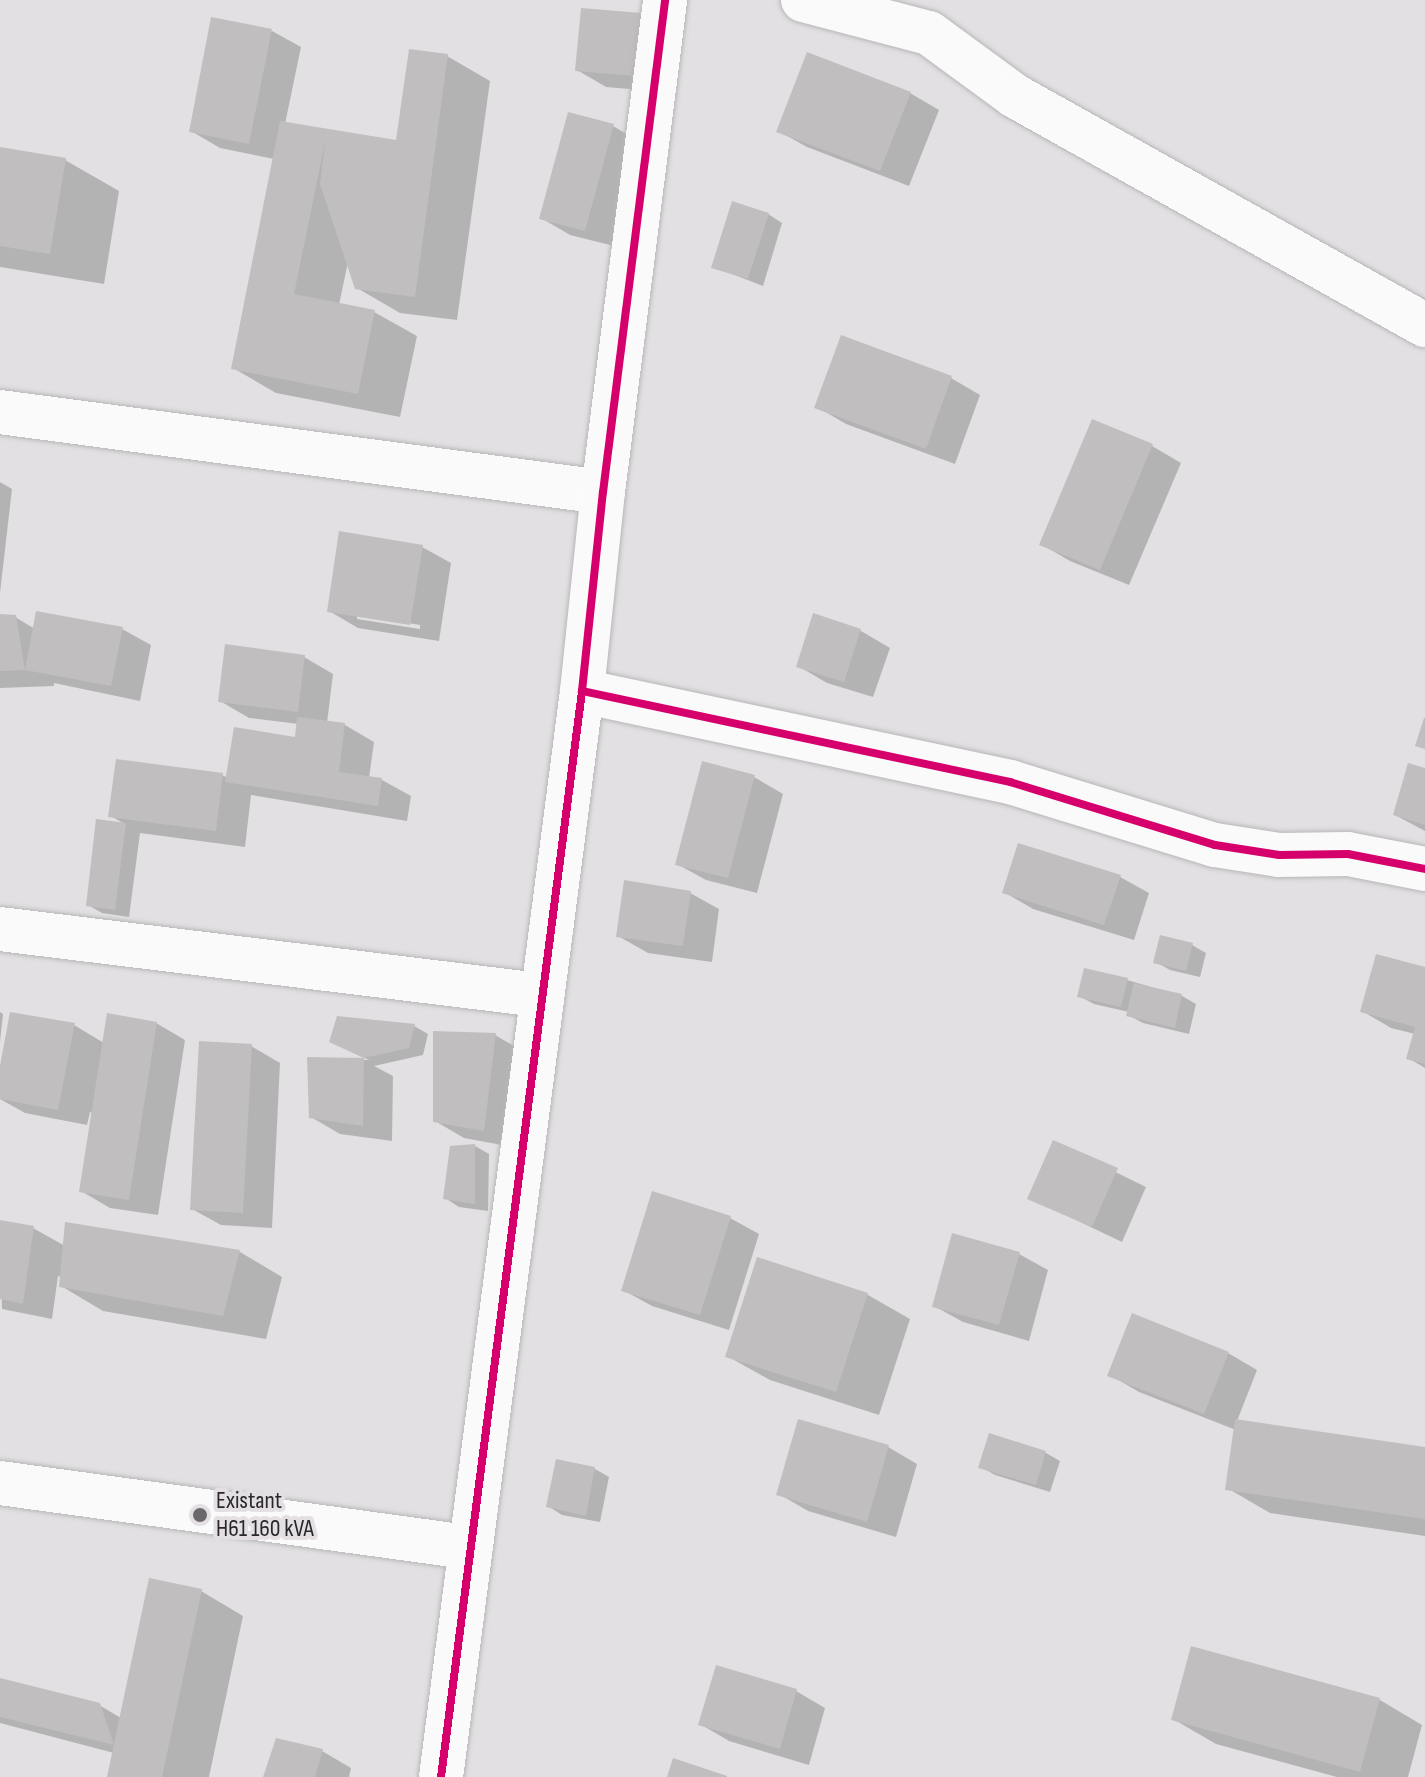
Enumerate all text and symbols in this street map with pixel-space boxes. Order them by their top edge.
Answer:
place label: Existant H61 160 kVA [216,1487,314,1543]
marker: Existant H61 160 kVA [191,1506,209,1524]

